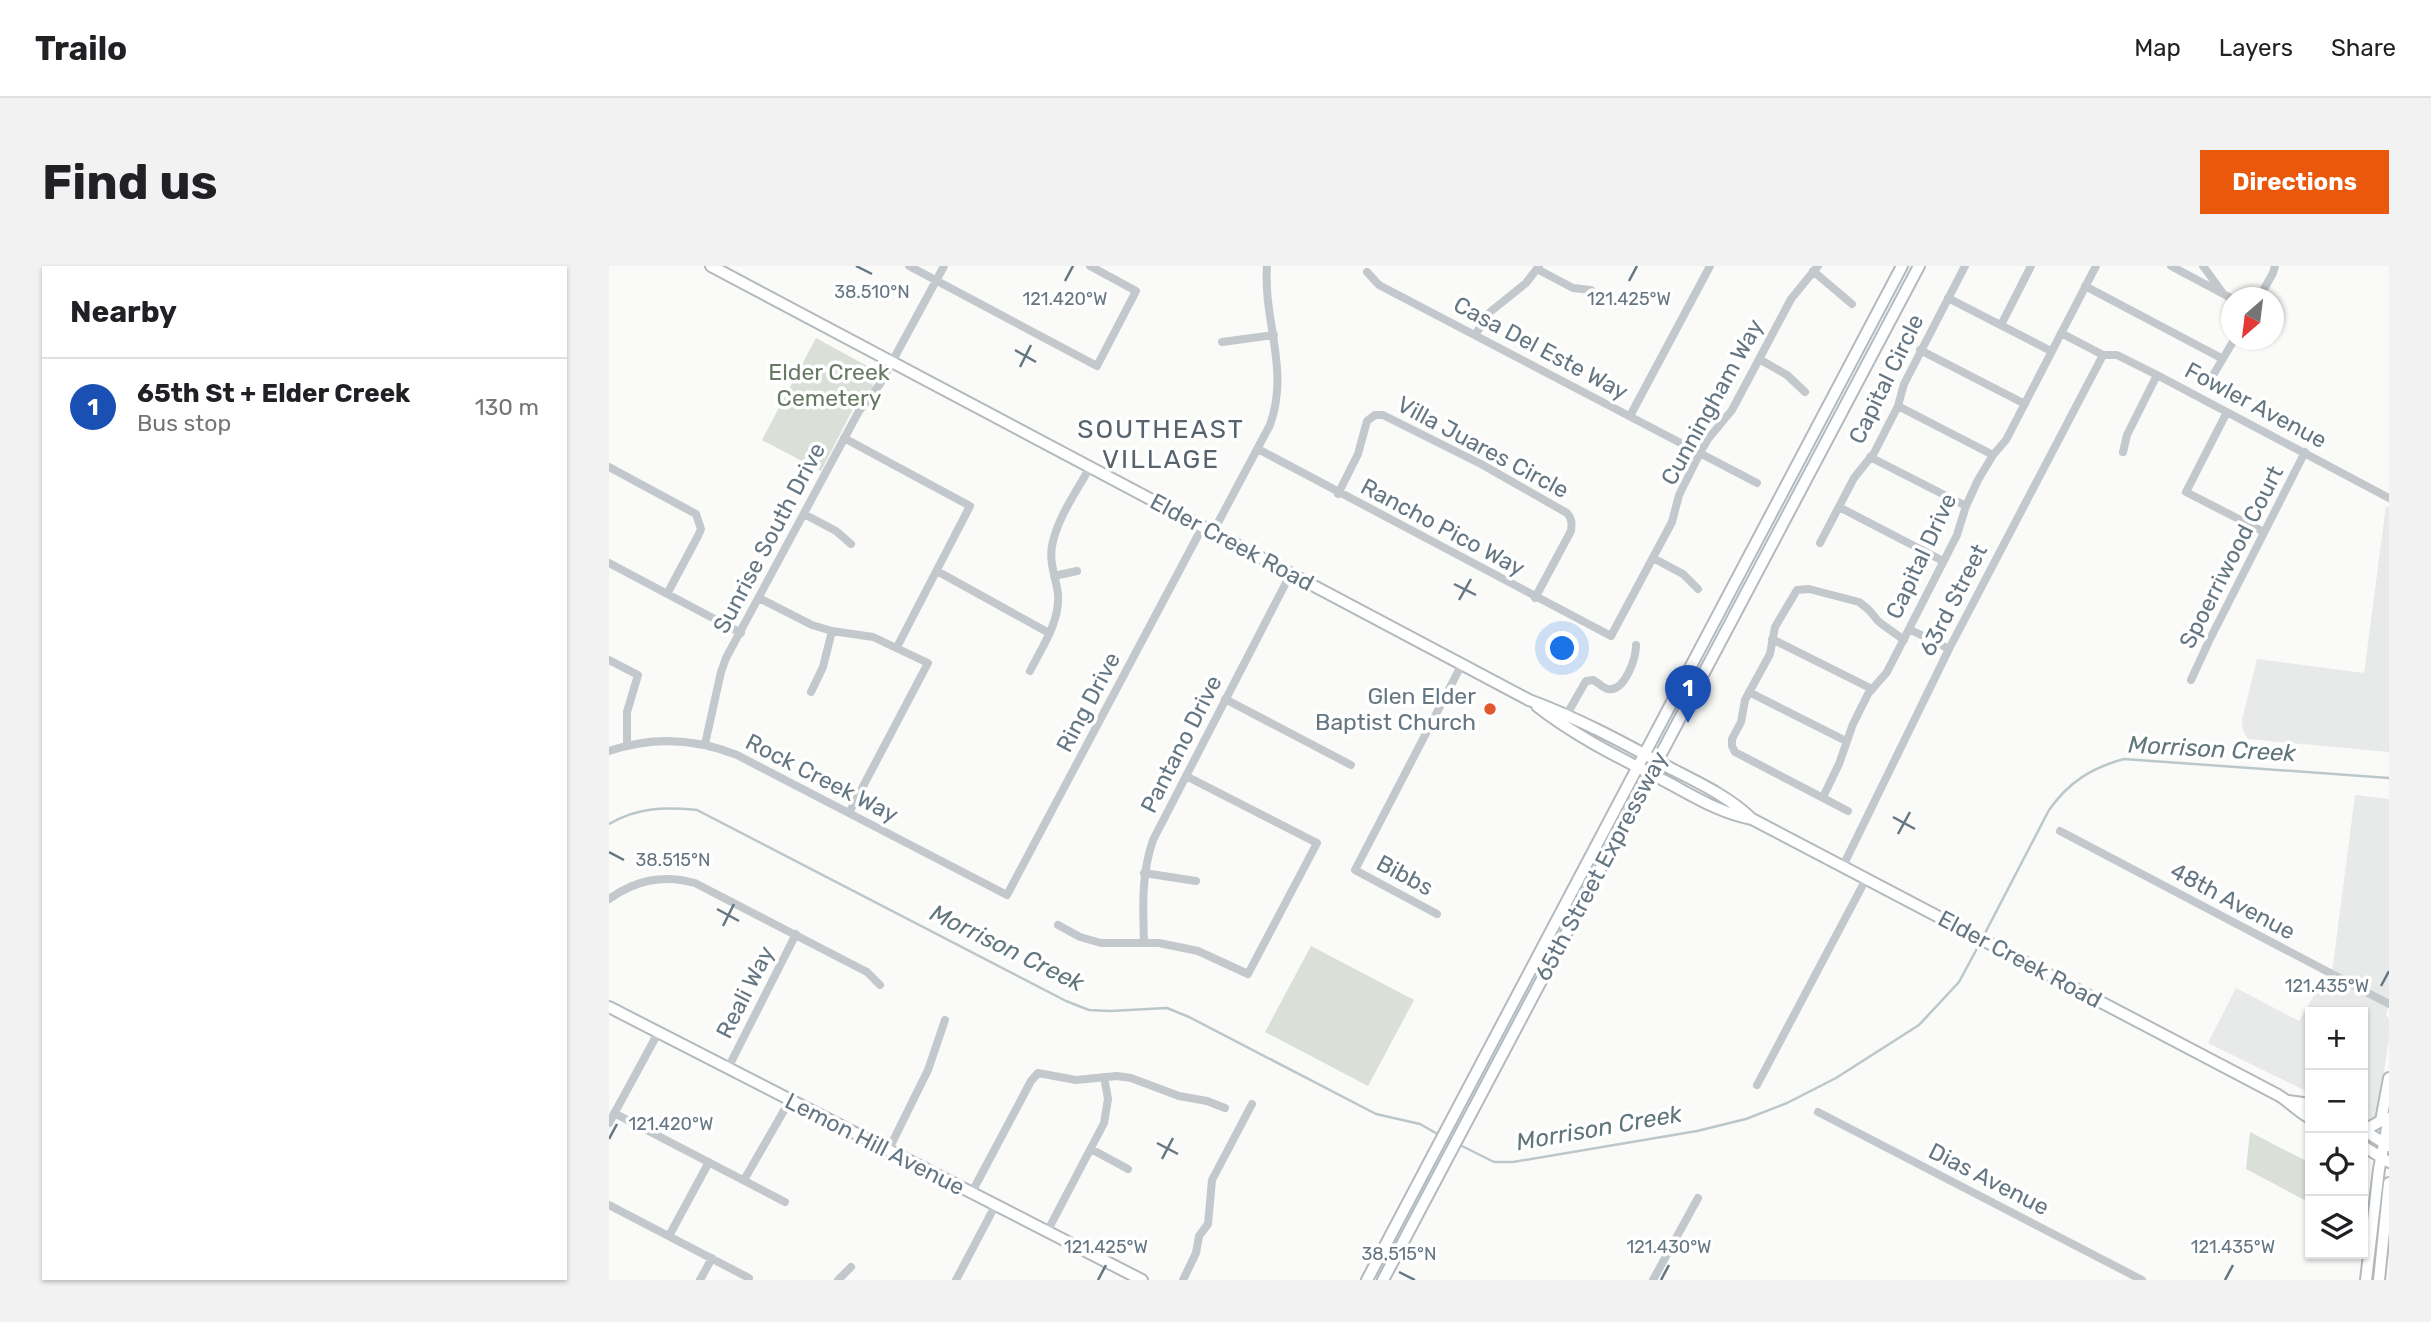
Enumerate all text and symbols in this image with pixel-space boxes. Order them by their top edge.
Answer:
text: Trailo [35,29,127,68]
text: Map [2134,34,2181,62]
text: Layers [2219,34,2293,62]
text: Share [2331,34,2396,62]
button: Directions [2200,150,2389,214]
text: Find us [42,153,218,211]
text: 38.510°N [834,281,910,303]
north arrow [2221,287,2284,350]
text: 121.420°W [1023,288,1107,310]
text: 121.425°W [1587,288,1671,310]
street label: Casa Del Este Way [1449,290,1633,406]
text: Nearby [70,294,177,330]
street label: Capital Circle [1843,310,1929,448]
street label: Cunningham Way [1655,314,1769,490]
street label: Fowler Avenue [2180,356,2332,454]
park label: Elder Creek Cemetery [768,358,890,412]
text: 65th St + Elder Creek [137,378,410,409]
street label: Villa Juares Circle [1392,390,1574,504]
text: 1 [87,393,99,421]
text: 130 m [475,393,539,421]
text: Bus stop [137,409,231,437]
district label: SOUTHEAST VILLAGE [1077,414,1245,475]
street label: Sunrise South Drive [707,438,831,638]
street label: Spoerriwood Court [2173,461,2289,653]
street label: Rancho Pico Way [1356,472,1530,582]
street label: Elder Creek Road [1145,487,1319,597]
street label: Capital Drive [1880,489,1962,623]
street label: 63rd Street [1913,539,1993,661]
your location [1545,631,1579,665]
street label: Ring Drive [1050,647,1126,757]
pin: 1 [1665,665,1711,723]
street label: Pantano Drive [1134,670,1228,818]
place label: Glen Elder Baptist Church [1315,682,1476,736]
marker: Glen Elder Baptist Church [1482,701,1498,717]
street label: Rock Creek Way [741,727,903,829]
water label: Morrison Creek [2128,731,2297,767]
street label: 65th Street Expressway [1529,746,1674,986]
text: 38.515°N [636,849,710,871]
street label: Bibbs [1372,849,1438,901]
street label: 48th Avenue [2166,856,2300,946]
water label: Morrison Creek [926,899,1089,998]
street label: Elder Creek Road [1933,904,2107,1014]
street label: Reali Way [710,941,780,1043]
text: 121.435°W [2285,975,2369,997]
map controls [2305,1007,2368,1259]
button: + [2305,1007,2368,1070]
button: − [2305,1070,2368,1133]
street label: Lemon Hill Avenue [781,1087,969,1201]
water label: Morrison Creek [1514,1100,1685,1156]
text: 121.420°W [629,1113,713,1135]
button: locate [2305,1133,2368,1196]
street label: Dias Avenue [1924,1137,2054,1221]
button: layers [2305,1196,2368,1259]
text: 121.425°W [1064,1236,1148,1258]
text: 121.430°W [1626,1236,1712,1258]
text: 121.435°W [2191,1236,2275,1258]
text: 38.515°N [1362,1243,1436,1265]

